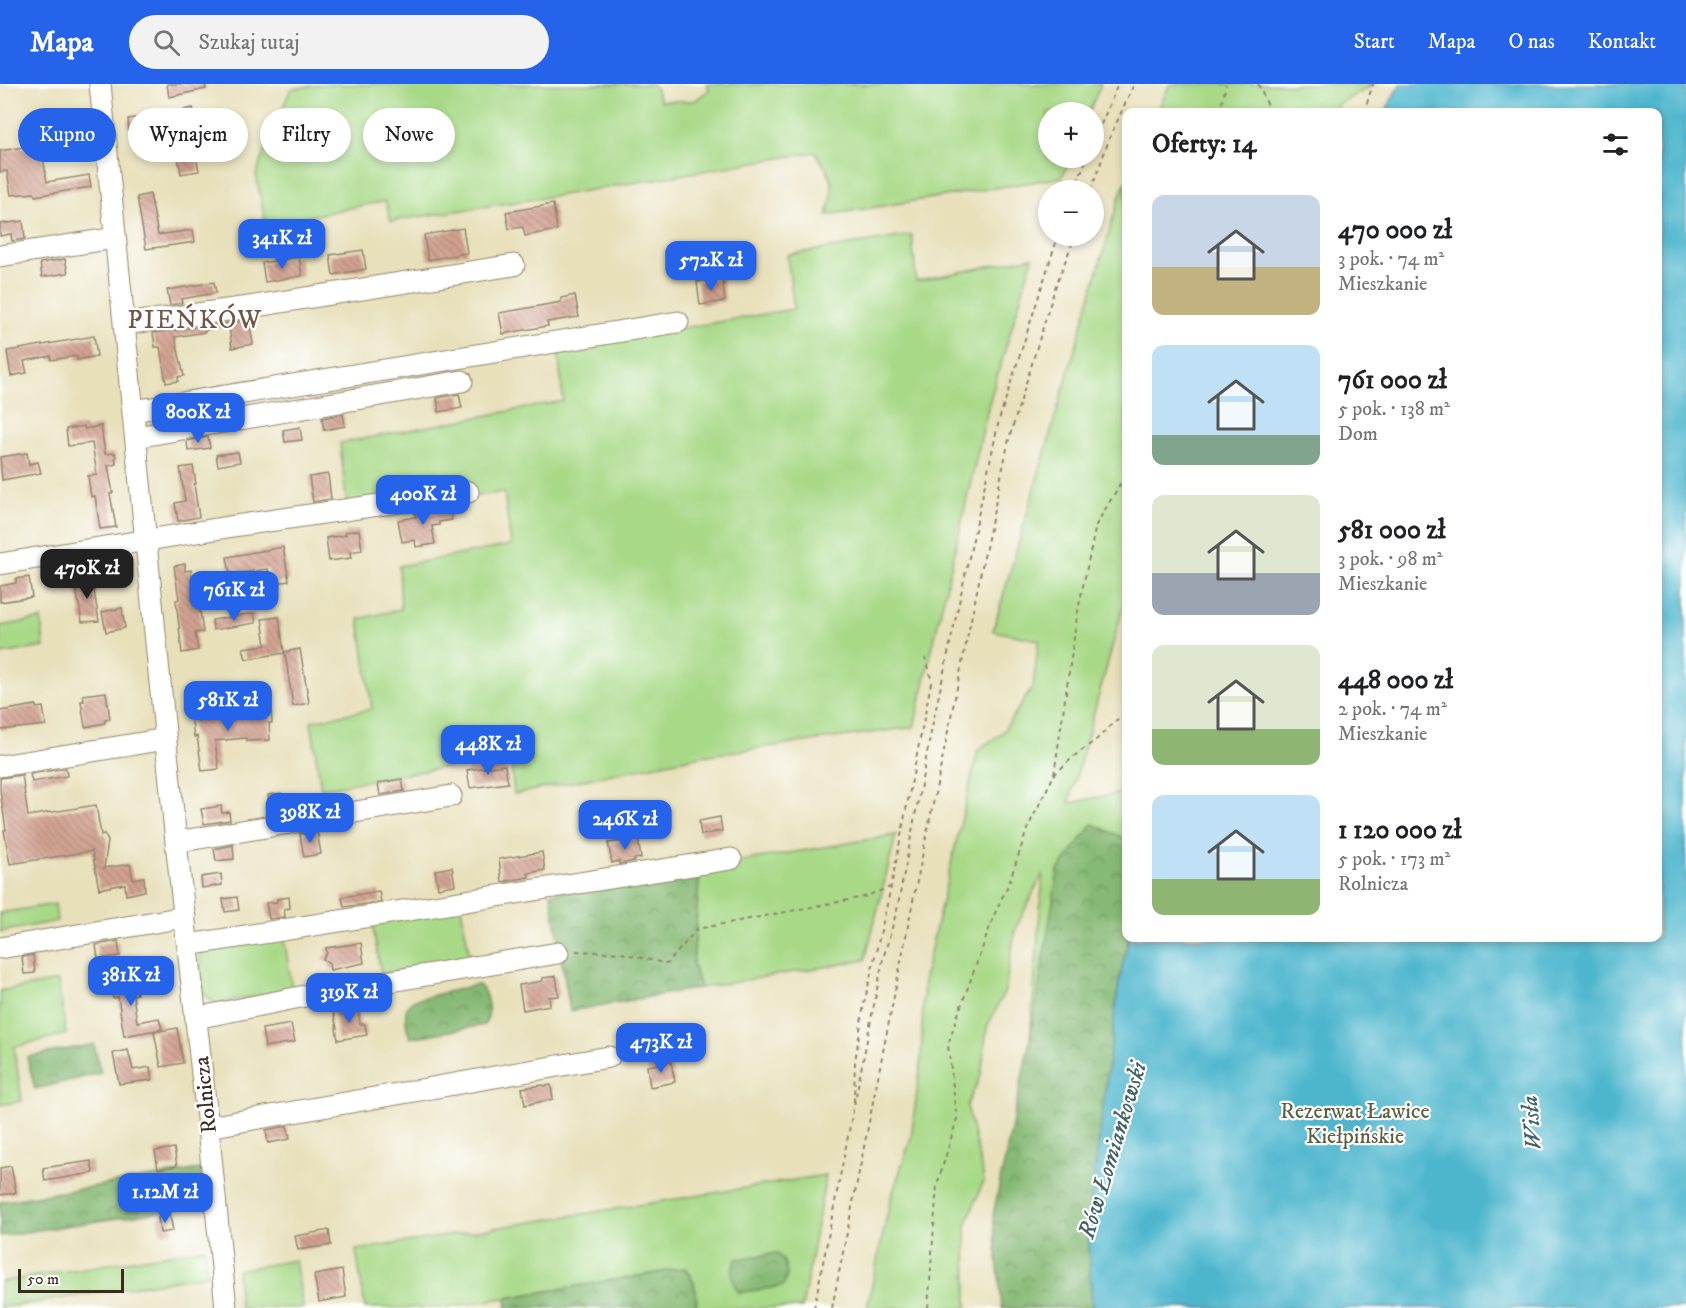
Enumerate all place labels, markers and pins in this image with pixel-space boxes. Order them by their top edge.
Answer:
pin: 341K zł [227,219,337,270]
pin: 572K zł [656,241,766,292]
pin: 800K zł [143,393,253,444]
pin: 400K zł [368,475,478,526]
pin: 470K zł [32,549,142,600]
pin: 761K zł [179,571,289,622]
pin: 581K zł [173,681,283,732]
pin: 448K zł [433,725,543,776]
pin: 398K zł [255,793,365,844]
pin: 246K zł [570,800,680,851]
pin: 381K zł [76,956,186,1007]
pin: 319K zł [294,973,404,1024]
pin: 473K zł [606,1023,716,1074]
pin: 1.12M zł [103,1173,227,1224]

